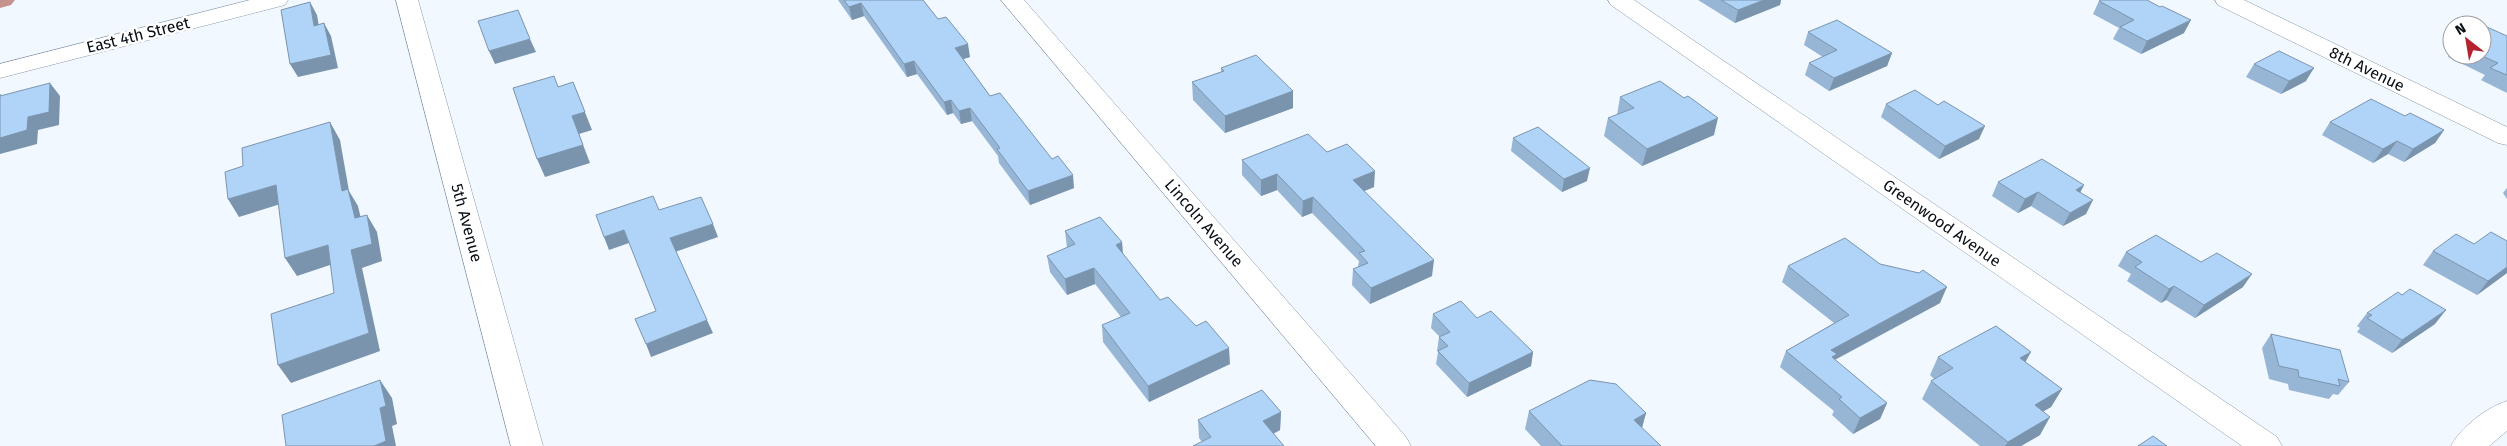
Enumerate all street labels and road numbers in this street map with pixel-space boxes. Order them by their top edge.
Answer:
street label: East 4th Street [84,13,192,57]
street label: 8th Avenue [2326,43,2408,95]
street label: Lincoln Avenue [1161,175,1247,271]
street label: Greenwood Avenue [1879,175,2005,271]
street label: 5th Avenue [447,182,487,264]

